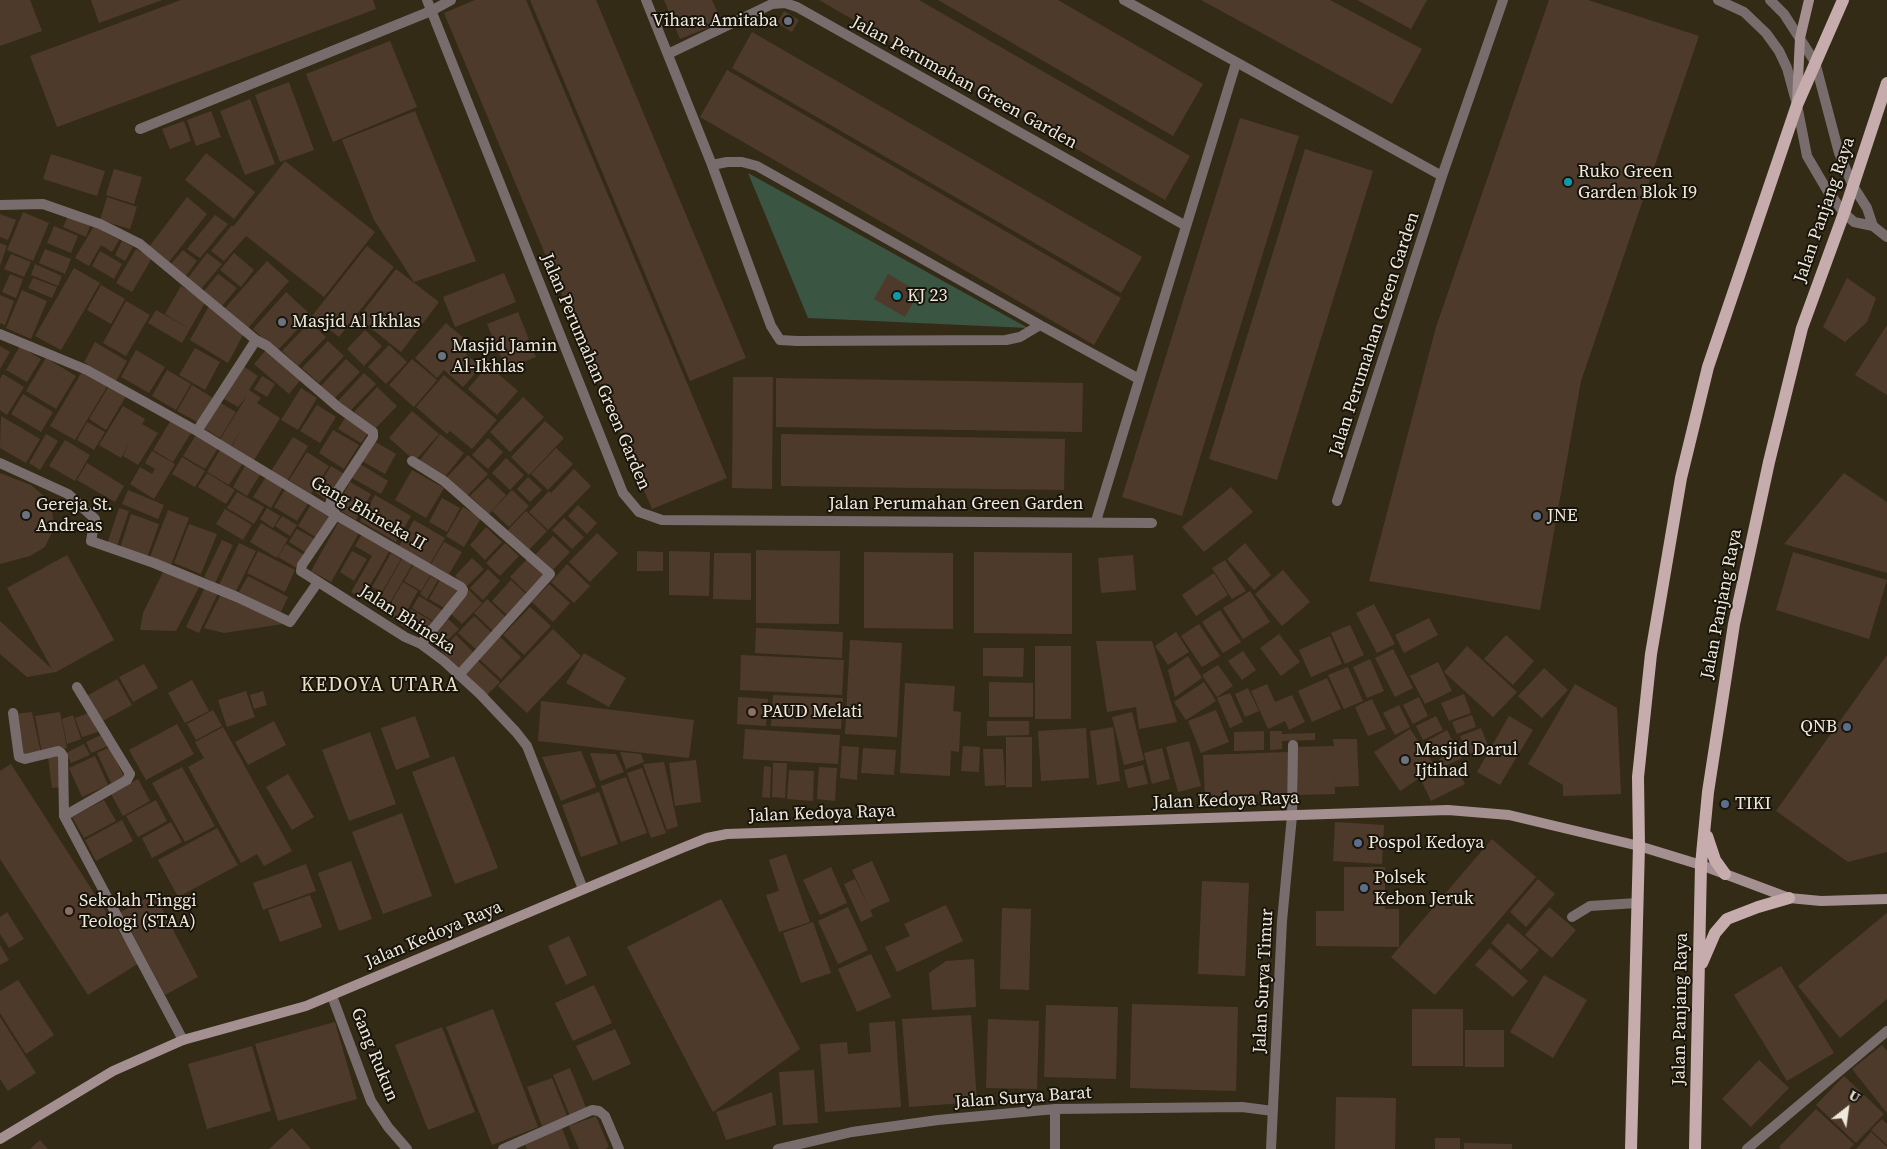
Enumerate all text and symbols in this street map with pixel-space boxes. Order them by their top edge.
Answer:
place label: Vihara Amitaba [652,10,778,32]
street label: Jalan Perumahan Green Garden [847,12,1081,154]
marker: Vihara Amitaba [782,15,794,27]
street label: Jalan Panjang Raya [1790,134,1860,286]
place label: Ruko Green Garden Blok I9 [1578,161,1697,203]
marker: Ruko Green Garden Blok I9 [1562,176,1574,188]
street label: Jalan Perumahan Green Garden [1325,209,1425,459]
street label: Jalan Perumahan Green Garden [535,250,655,494]
place label: KJ 23 [907,285,948,307]
marker: KJ 23 [891,290,903,302]
place label: Masjid Al Ikhlas [292,311,421,333]
marker: Masjid Al Ikhlas [276,316,288,328]
place label: Masjid Jamin Al-Ikhlas [452,335,557,378]
marker: Masjid Jamin Al-Ikhlas [436,350,448,362]
street label: Gang Bhineka II [306,472,430,556]
street label: Jalan Perumahan Green Garden [829,493,1083,515]
place label: Gereja St. Andreas [36,494,113,536]
place label: JNE [1547,505,1578,527]
marker: Gereja St. Andreas [20,509,32,521]
marker: JNE [1531,510,1543,522]
street label: Jalan Panjang Raya [1697,527,1747,681]
street label: Jalan Bhineka [355,581,459,659]
district label: KEDOYA UTARA [299,674,461,698]
place label: PAUD Melati [762,701,862,723]
marker: PAUD Melati [746,706,758,718]
place label: QNB [1800,716,1837,738]
marker: QNB [1841,721,1853,733]
place label: Masjid Darul Ijtihad [1415,739,1518,782]
marker: Masjid Darul Ijtihad [1399,754,1411,766]
street label: Jalan Kedoya Raya [1152,788,1300,814]
place label: TIKI [1735,793,1771,815]
marker: TIKI [1719,798,1731,810]
street label: Jalan Kedoya Raya [748,801,896,827]
place label: Pospol Kedoya [1368,832,1484,854]
marker: Pospol Kedoya [1352,837,1364,849]
place label: Polsek Kebon Jeruk [1374,867,1474,910]
marker: Polsek Kebon Jeruk [1358,882,1370,894]
place label: Sekolah Tinggi Teologi (STAA) [79,890,197,932]
street label: Jalan Kedoya Raya [362,896,506,974]
marker: Sekolah Tinggi Teologi (STAA) [63,905,75,917]
street label: Jalan Surya Timur [1249,908,1279,1054]
street label: Jalan Panjang Raya [1669,933,1693,1085]
street label: Gang Rukun [345,1005,403,1105]
street label: Jalan Surya Barat [954,1082,1092,1114]
north arrow [1822,1084,1872,1134]
text: U [1845,1085,1864,1107]

